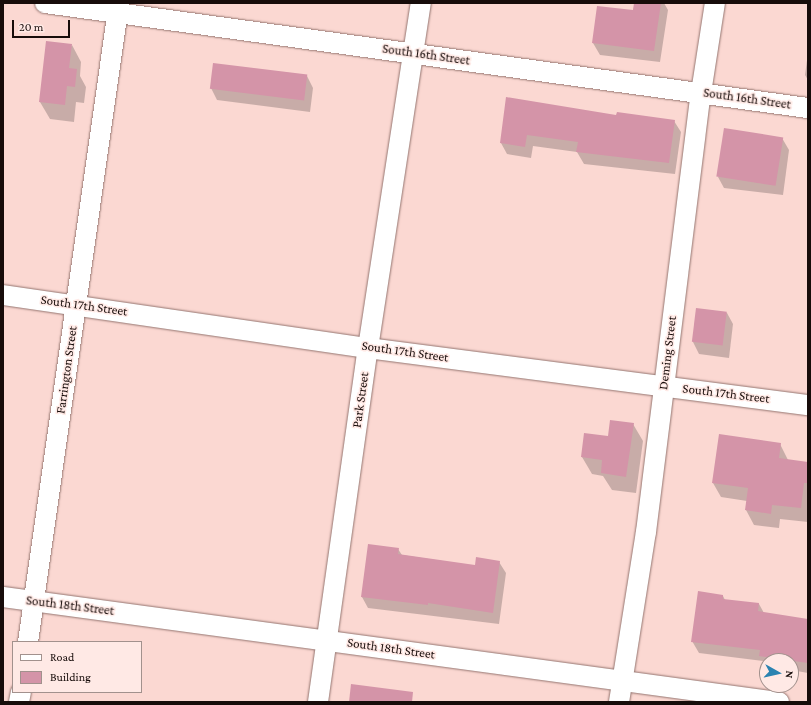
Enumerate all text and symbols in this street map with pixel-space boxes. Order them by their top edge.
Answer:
scale bar [14,12,72,38]
text: 20 m [19,20,43,34]
street label: South 16th Street [381,41,471,69]
street label: South 16th Street [702,85,792,113]
street label: South 17th Street [40,292,128,320]
street label: Deming Street [656,315,680,391]
street label: Farrington Street [53,325,81,415]
street label: South 17th Street [361,338,449,366]
street label: Park Street [349,371,373,429]
street label: South 17th Street [682,381,770,407]
street label: South 18th Street [25,593,115,619]
street label: South 18th Street [346,635,436,663]
legend [12,641,142,693]
text: Road [50,650,74,664]
north arrow [759,653,799,693]
text: Building [50,670,91,684]
text: N [783,670,796,679]

